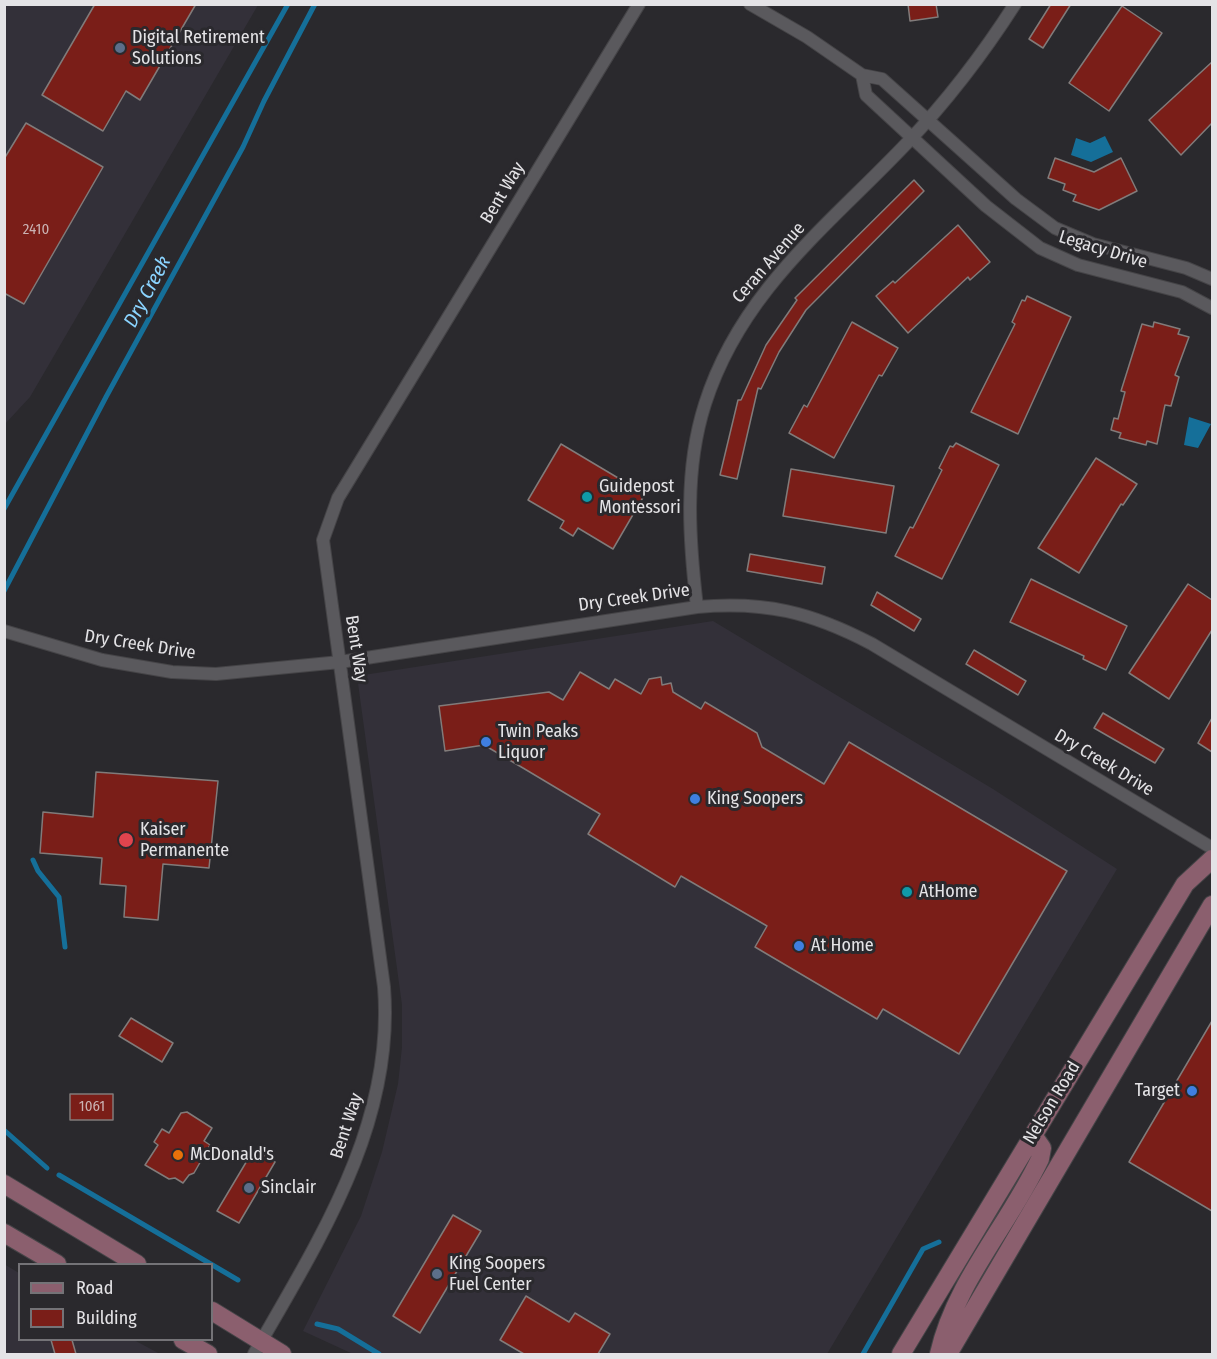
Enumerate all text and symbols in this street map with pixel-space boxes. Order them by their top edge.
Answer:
place label: Digital Retirement Solutions [132,27,265,70]
marker: Digital Retirement Solutions [113,41,127,55]
street label: Bent Way [476,158,530,228]
street label: Ceran Avenue [728,218,810,308]
house number: 2410 [23,221,49,239]
street label: Legacy Drive [1056,226,1150,274]
water label: Dry Creek [119,252,177,332]
place label: Guidepost Montessori [599,476,681,518]
marker: Guidepost Montessori [580,490,594,504]
street label: Dry Creek Drive [577,580,691,616]
street label: Bent Way [340,614,372,684]
street label: Dry Creek Drive [83,626,197,664]
place label: Twin Peaks Liquor [498,721,578,764]
street label: Dry Creek Drive [1050,725,1158,801]
marker: Twin Peaks Liquor [479,735,493,749]
place label: King Soopers [707,788,803,810]
marker: King Soopers [688,792,702,806]
place label: Kaiser Permanente [140,819,229,862]
marker: Kaiser Permanente [117,831,135,849]
place label: AtHome [919,881,977,903]
marker: AtHome [900,885,914,899]
place label: At Home [811,935,874,957]
marker: At Home [792,939,806,953]
street label: Nelson Road [1019,1058,1085,1148]
place label: Target [1135,1080,1180,1102]
marker: Target [1185,1084,1199,1098]
street label: Bent Way [326,1090,368,1162]
house number: 1061 [79,1098,105,1116]
place label: McDonald's [190,1144,274,1166]
marker: McDonald's [171,1148,185,1162]
place label: Sinclair [261,1177,316,1199]
marker: Sinclair [242,1181,256,1195]
place label: King Soopers Fuel Center [449,1253,545,1296]
legend [18,1263,213,1341]
marker: King Soopers Fuel Center [430,1267,444,1281]
text: Road [76,1277,113,1299]
text: Building [76,1307,137,1329]

